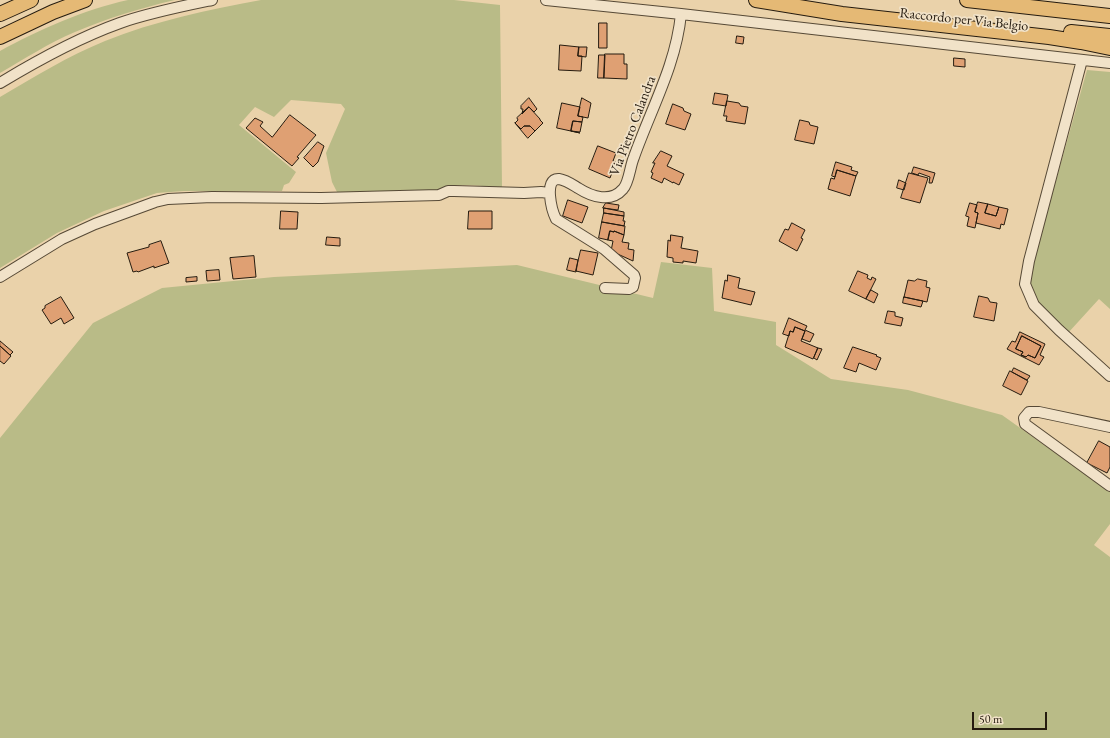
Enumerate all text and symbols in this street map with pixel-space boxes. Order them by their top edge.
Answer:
street label: Raccordo per Via Belgio [899,5,1029,35]
street label: Via Pietro Calandra [606,74,660,178]
scale bar [974,704,1049,730]
text: 50 m [979,711,1002,727]

